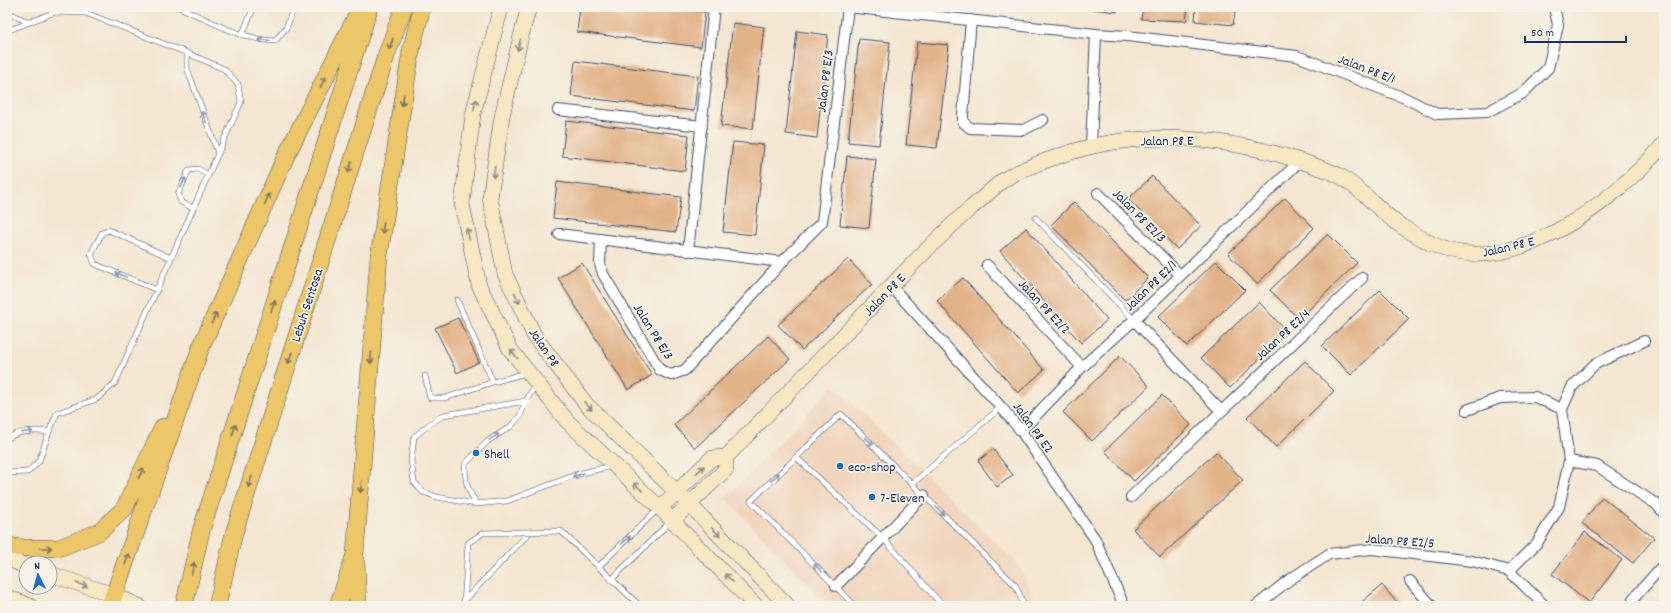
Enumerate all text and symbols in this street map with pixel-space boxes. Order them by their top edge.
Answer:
scale bar [1525,18,1626,44]
text: 50 m [1531,25,1554,42]
one-way arrow [258,36,271,44]
one-way arrow [386,37,394,49]
one-way arrow [515,38,522,51]
street label: Jalan P8 E/3 [812,49,840,114]
street label: Jalan P8 E/1 [1335,50,1398,90]
one-way arrow [320,76,328,88]
one-way arrow [399,93,407,106]
one-way arrow [472,99,479,112]
one-way arrow [200,111,208,123]
street label: Jalan P8 E [1140,132,1194,152]
one-way arrow [346,161,354,173]
one-way arrow [490,165,498,178]
one-way arrow [180,177,187,189]
street label: Jalan P8 E2/3 [1107,185,1170,248]
one-way arrow [264,194,271,206]
one-way arrow [379,221,387,234]
one-way arrow [464,227,472,240]
street label: Jalan P8 E [1480,232,1537,264]
street label: Jalan P8 E2/1 [1121,256,1182,317]
street label: Lebuh Sentosa [287,266,329,345]
street label: Jalan P8 E [860,269,911,321]
one-way arrow [115,270,127,278]
street label: Jalan P8 E2/2 [1013,275,1074,339]
one-way arrow [513,291,521,303]
street label: Jalan P8 E/3 [627,300,677,364]
one-way arrow [270,301,278,313]
street label: Jalan P8 E2/4 [1251,305,1315,366]
one-way arrow [211,312,218,324]
street label: Jalan P8 [523,325,564,372]
one-way arrow [510,348,519,359]
one-way arrow [285,351,293,363]
one-way arrow [368,351,375,364]
street label: Jalan P8 E2 [1007,398,1058,458]
one-way arrow [583,400,592,410]
one-way arrow [230,424,238,436]
one-way arrow [20,428,33,435]
one-way arrow [488,432,500,440]
one-way arrow [864,436,874,446]
place label: Shell [484,445,510,465]
marker: Shell [471,448,481,458]
place label: eco-shop [848,458,896,478]
marker: eco-shop [835,461,845,471]
one-way arrow [695,465,705,475]
one-way arrow [138,467,145,479]
one-way arrow [572,472,585,479]
one-way arrow [770,473,780,482]
one-way arrow [246,475,253,488]
one-way arrow [357,480,364,493]
one-way arrow [633,482,643,491]
place label: 7-Eleven [880,489,924,509]
marker: 7-Eleven [867,492,877,502]
one-way arrow [936,506,945,516]
one-way arrow [711,527,721,537]
street label: Jalan P8 E2/5 [1365,530,1435,554]
one-way arrow [621,535,631,545]
one-way arrow [39,544,52,552]
one-way arrow [123,553,131,565]
north arrow [18,555,58,595]
text: N [34,559,41,575]
one-way arrow [189,562,197,575]
one-way arrow [813,563,823,573]
one-way arrow [724,573,733,583]
one-way arrow [76,581,88,589]

